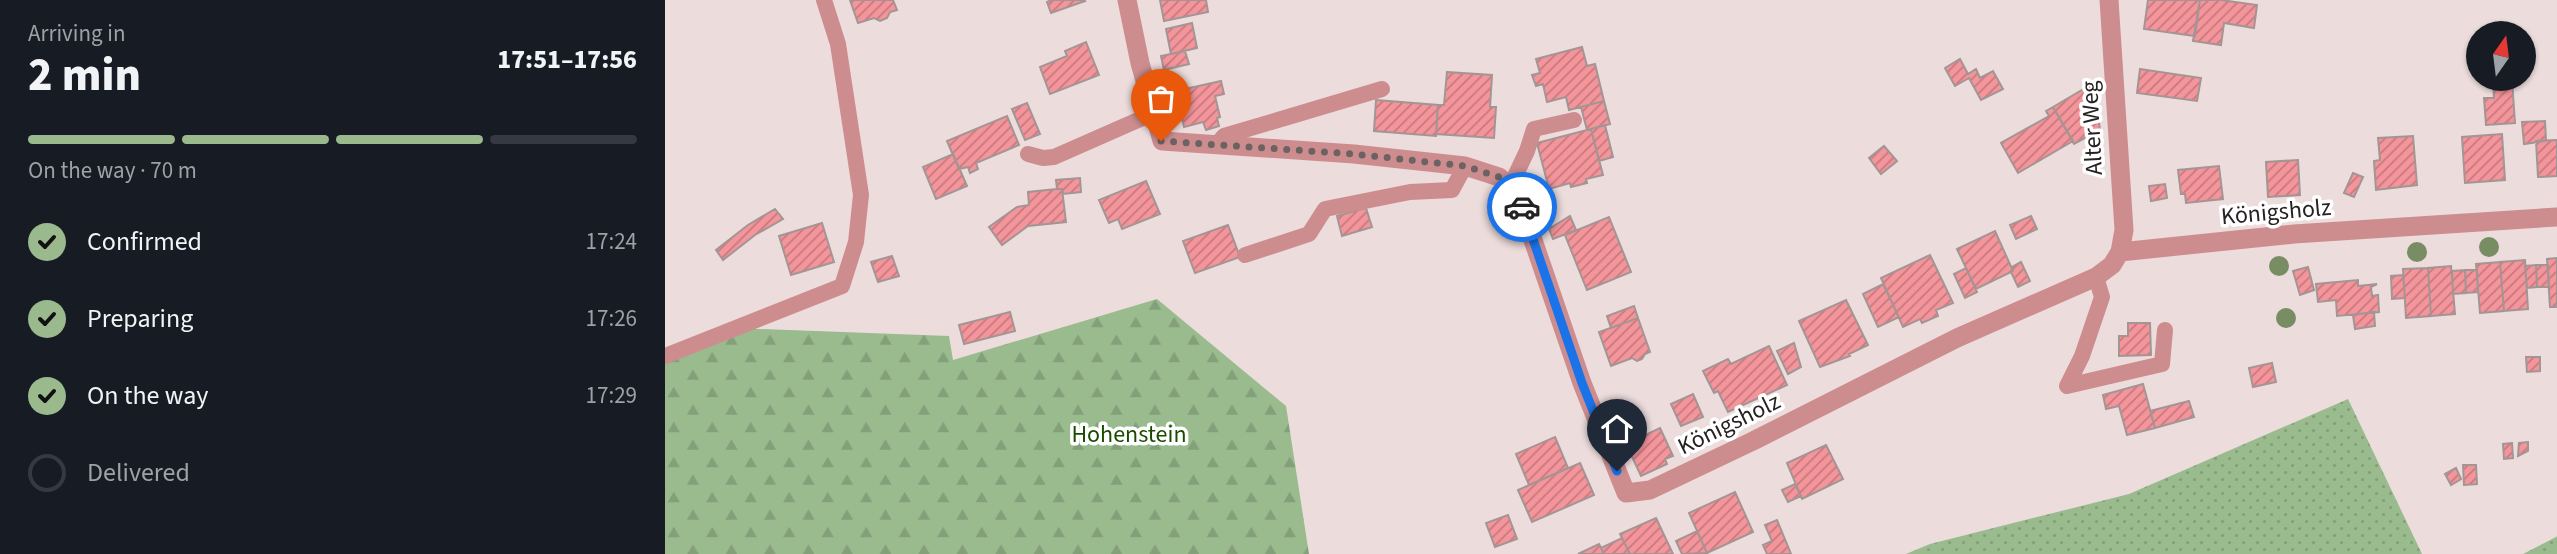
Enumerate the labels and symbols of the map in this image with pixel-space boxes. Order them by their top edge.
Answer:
north arrow [2466,21,2536,91]
pin [1131,69,1191,141]
street label: Alter Weg [2072,80,2112,176]
courier [1487,172,1557,242]
street label: Königsholz [2220,190,2332,234]
street label: Königsholz [1672,384,1786,464]
pin [1587,399,1647,471]
park label: Hohenstein [1071,417,1187,452]

